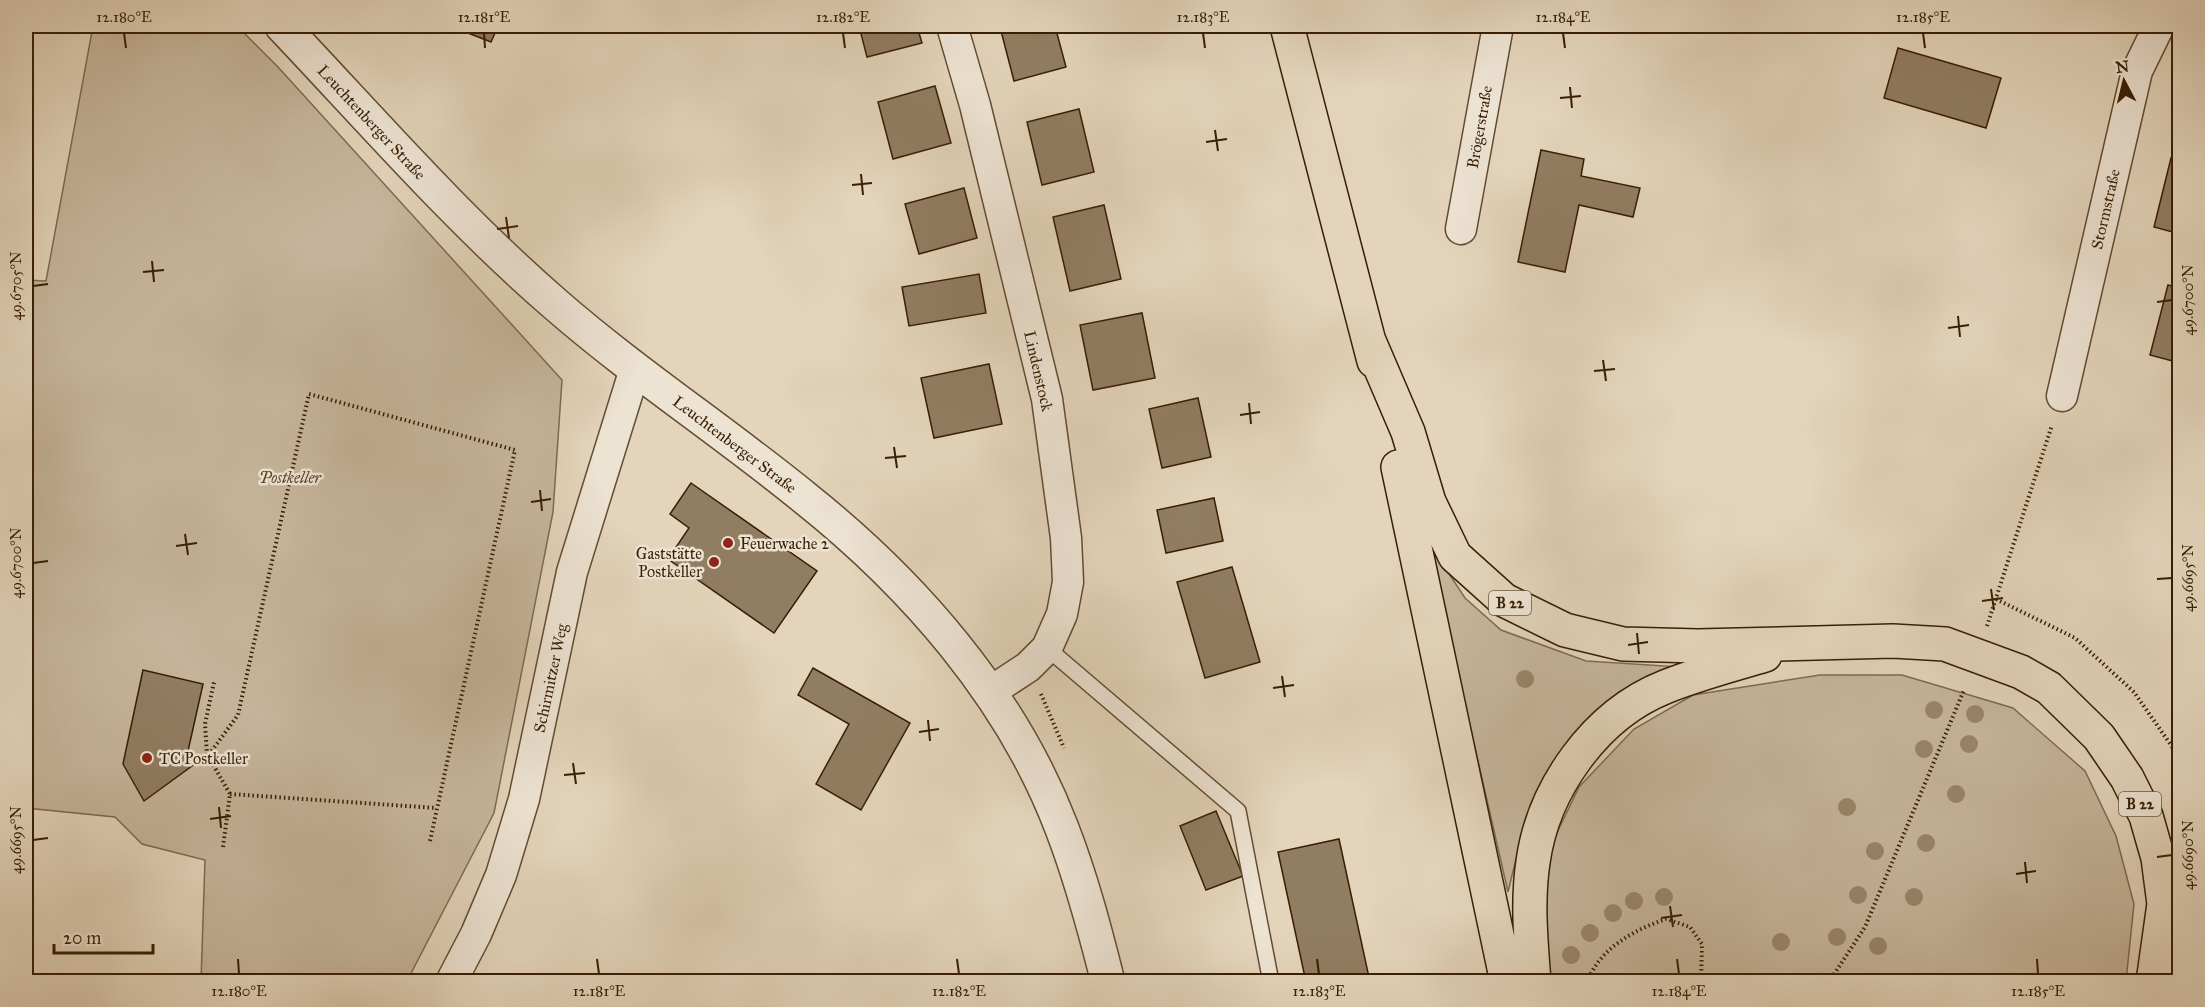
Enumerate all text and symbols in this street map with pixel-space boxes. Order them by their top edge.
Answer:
text: 12.180°E [96,8,152,26]
text: 12.181°E [458,8,511,26]
text: 12.182°E [816,8,870,26]
text: 12.183°E [1177,8,1230,26]
text: 12.184°E [1535,8,1591,26]
text: 12.185°E [1896,8,1950,26]
north arrow [2094,51,2154,111]
text: N [2114,56,2131,77]
street label: Leuchtenberger Straße [313,61,430,185]
street label: Brögerstraße [1463,84,1497,170]
street label: Stormstraße [2087,167,2124,251]
text: 49.6705°N [7,251,25,321]
text: 49.6700°N [2179,264,2197,335]
street label: Lindenstock [1020,329,1057,414]
street label: Leuchtenberger Straße [668,392,801,498]
park label: Postkeller [259,468,322,487]
text: 49.6700°N [7,527,25,598]
place label: Feuerwache 2 [740,534,829,553]
marker: Feuerwache 2 [721,536,735,550]
place label: Gaststätte Postkeller [636,544,702,581]
text: 49.6695°N [2179,544,2197,612]
marker: Gaststätte Postkeller [707,555,721,569]
road number: B 22 [1489,591,1531,615]
street label: Schirmitzer Weg [530,621,572,734]
place label: TC Postkeller [159,749,248,768]
marker: TC Postkeller [140,751,154,765]
road number: B 22 [2119,792,2161,816]
text: 49.6695°N [7,806,25,874]
text: 49.6690°N [2179,820,2197,890]
scale bar [54,917,153,955]
text: 20 m [63,927,101,949]
text: 12.180°E [211,982,267,1000]
text: 12.181°E [573,982,626,1000]
text: 12.182°E [932,982,986,1000]
text: 12.183°E [1293,982,1346,1000]
text: 12.184°E [1651,982,1707,1000]
text: 12.185°E [2011,982,2065,1000]

